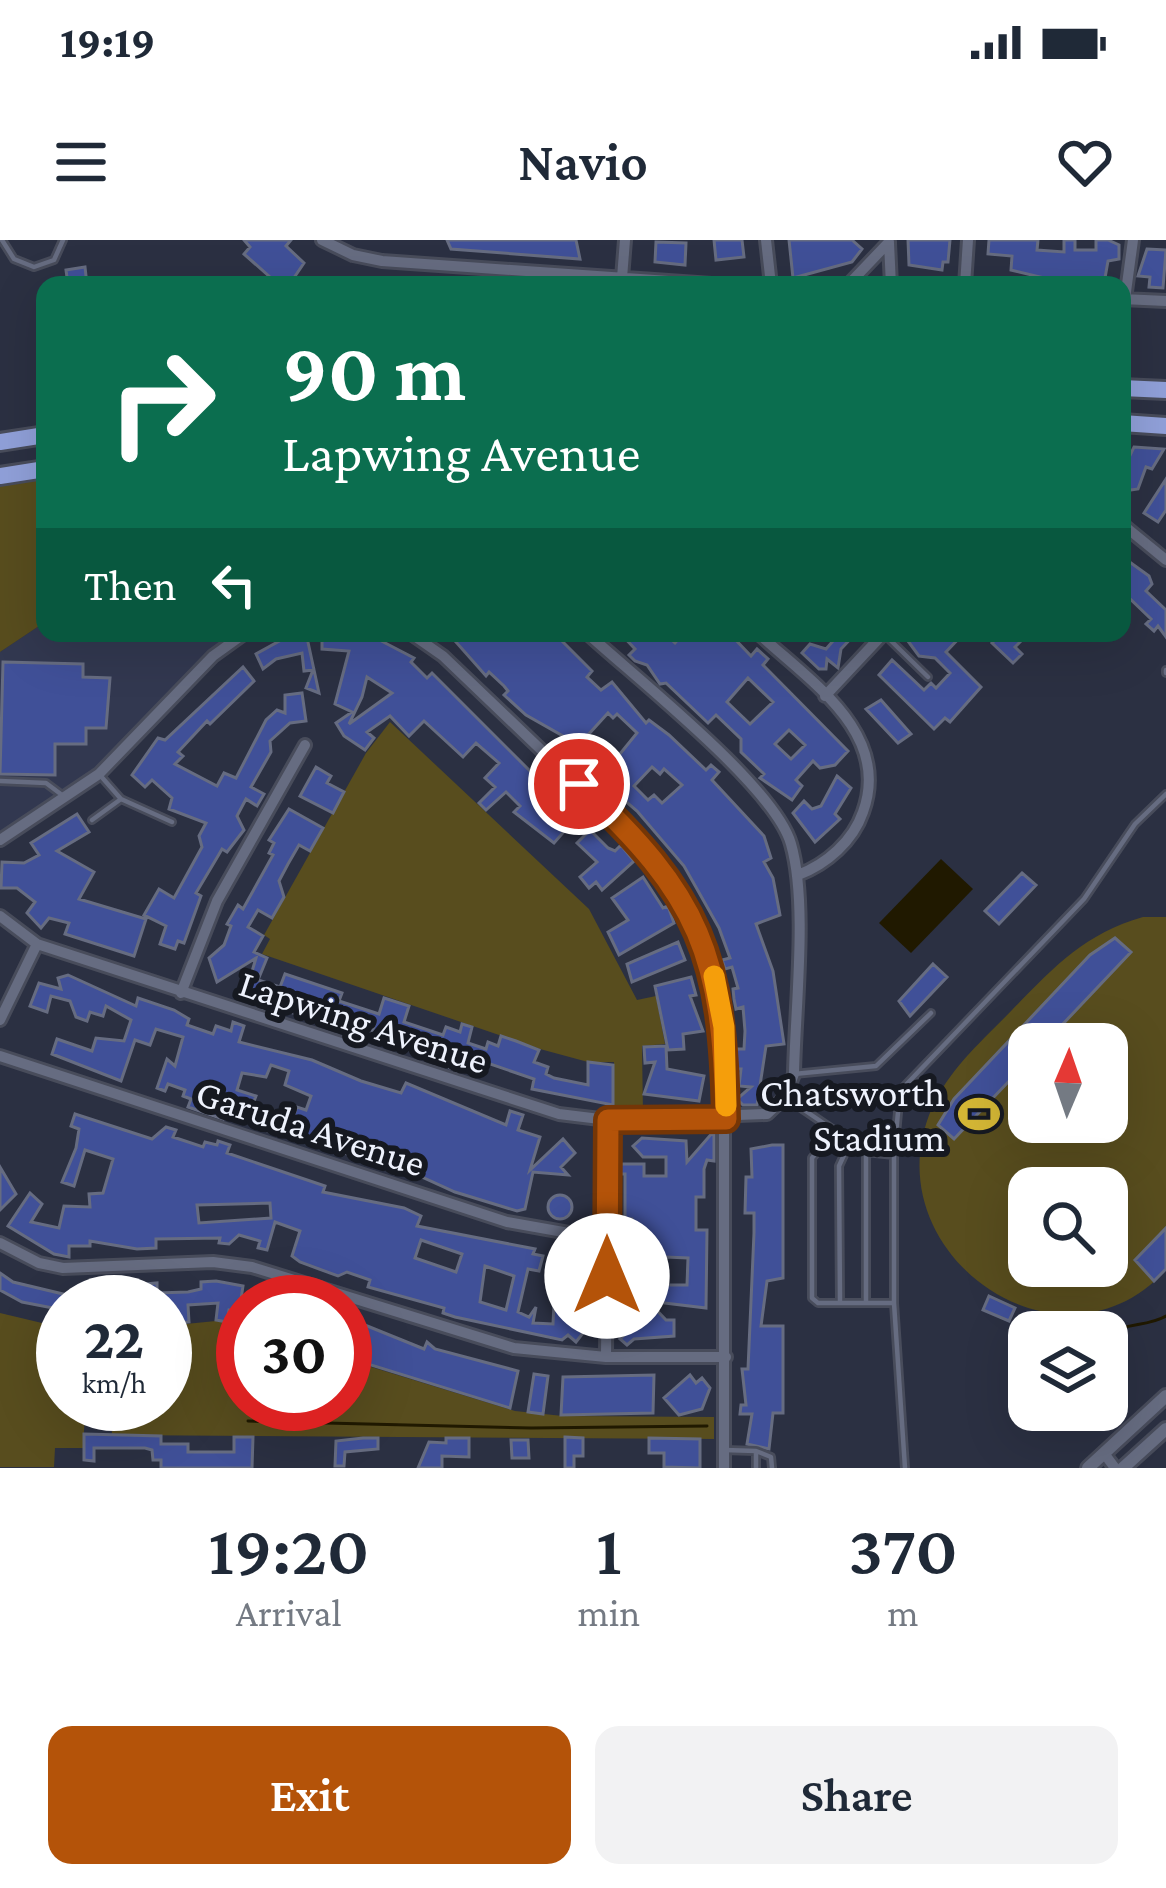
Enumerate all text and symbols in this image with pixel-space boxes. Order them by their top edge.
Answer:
text: 19:19 [60,17,155,67]
icon: menu [48,129,114,195]
icon: heart [1052,129,1118,195]
text: Navio [518,132,648,192]
icon: right [84,324,240,480]
text: 90 m [282,325,466,418]
text: Lapwing Avenue [282,423,640,483]
icon: left [201,552,267,618]
text: Then [84,560,177,610]
pin [528,733,630,835]
icon: arrive [546,751,612,817]
street label: Lapwing Avenue [234,961,494,1083]
north arrow [1008,1023,1128,1143]
map controls [1008,1023,1128,1431]
street label: Garuda Avenue [191,1070,431,1185]
place label: Chatsworth Stadium [760,1071,945,1159]
sports icon: Chatsworth Stadium [956,1091,1002,1137]
button: search [1008,1167,1128,1287]
position arrow [544,1213,670,1339]
speed limit sign: 30 [216,1275,372,1431]
text: 22 [84,1304,144,1371]
button: layers [1008,1311,1128,1431]
text: km/h [82,1366,146,1399]
text: 19:20 [208,1509,369,1589]
text: 1 [596,1509,622,1589]
text: 370 [848,1509,958,1589]
text: Arrival [236,1591,342,1634]
text: min [578,1591,640,1634]
text: m [887,1591,919,1634]
button: Exit [48,1726,571,1864]
button: Share [595,1726,1118,1864]

